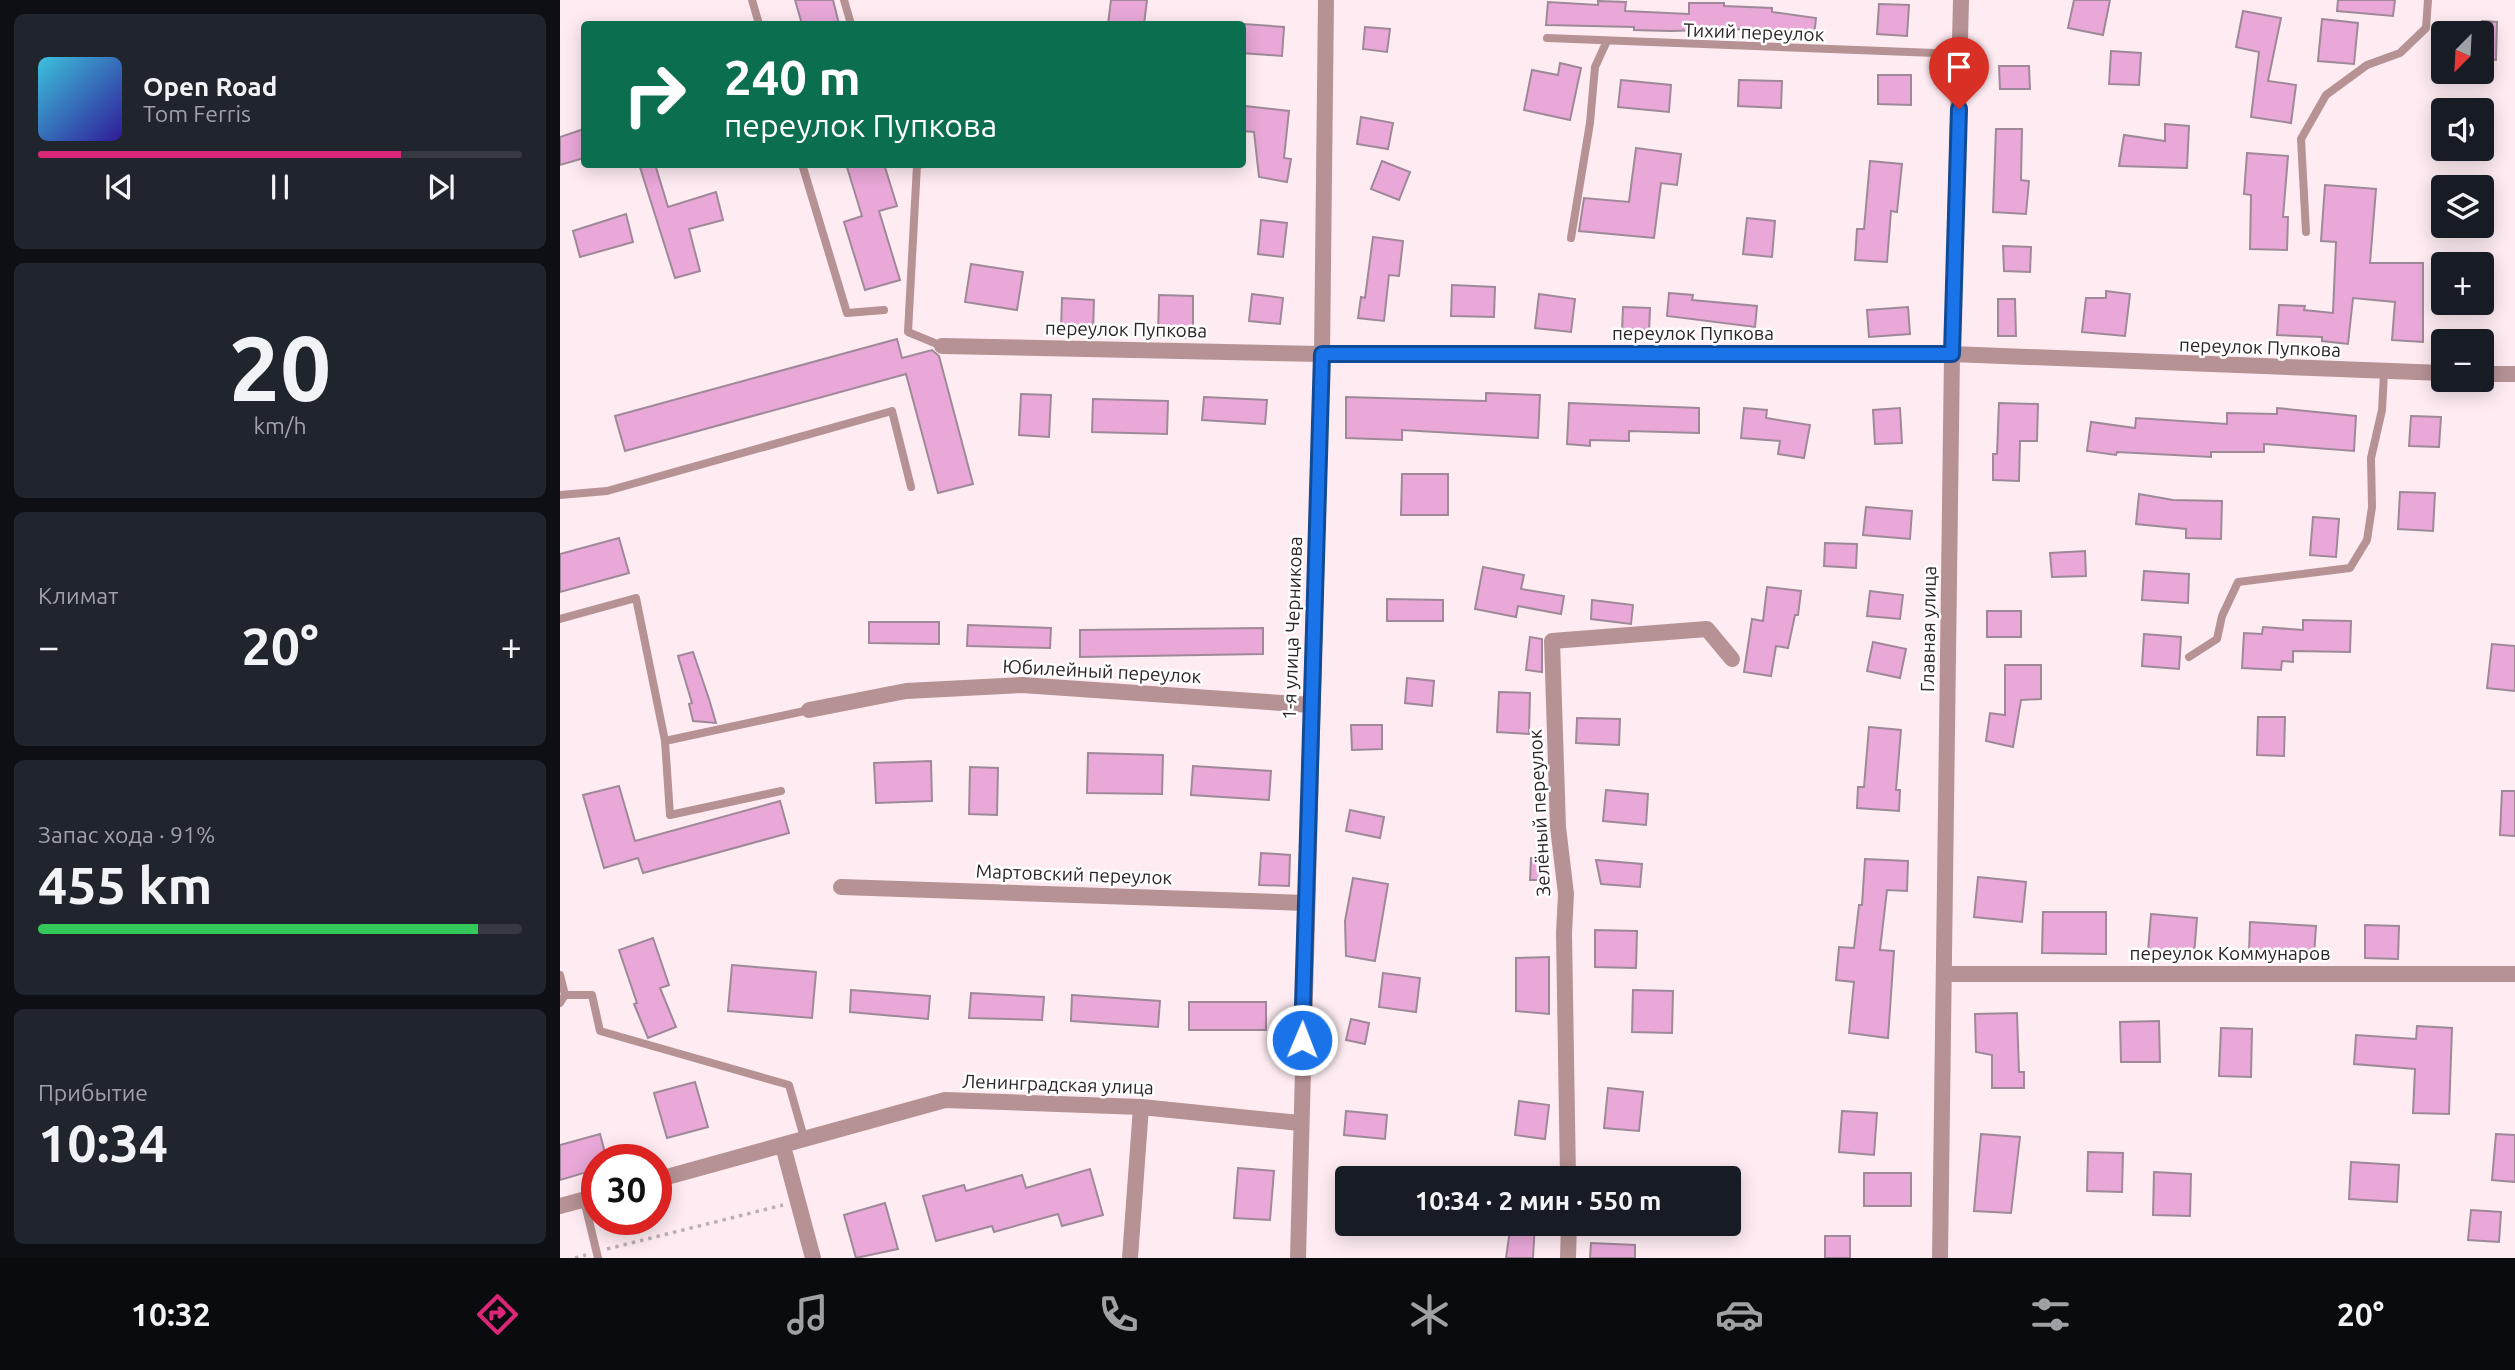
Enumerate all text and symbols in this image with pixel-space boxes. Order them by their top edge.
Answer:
street label: Тихий переулок [1683,19,1825,45]
north arrow [2431,21,2494,84]
map controls [2431,21,2494,392]
pin [1929,37,1989,109]
icon: arrive [1940,48,1978,86]
icon: right [609,49,700,140]
text: 240 m [724,49,861,104]
text: Open Road [143,72,277,101]
button: sound [2431,98,2494,161]
text: Tom Ferris [143,101,251,126]
text: переулок Пупкова [724,107,997,143]
icon: previous [100,168,138,206]
icon: pause [261,168,299,206]
icon: next [422,168,460,206]
button: layers [2431,175,2494,238]
button: + [2431,252,2494,315]
text: 20 [229,316,331,418]
street label: переулок Пупкова [1045,317,1207,341]
street label: переулок Пупкова [1612,322,1774,344]
button: − [2431,329,2494,392]
street label: переулок Пупкова [2179,333,2341,361]
text: km/h [253,413,307,438]
street label: 1-я улица Черникова [1278,536,1306,720]
street label: Главная улица [1916,566,1940,692]
text: Климат [38,583,118,608]
text: 20° [241,617,319,675]
text: − [38,625,59,667]
text: + [501,625,522,667]
street label: Юбилейный переулок [1002,655,1202,687]
street label: Зелёный переулок [1524,729,1554,897]
text: Запас хода · 91% [38,822,215,847]
text: 455 km [38,856,212,914]
street label: Мартовский переулок [975,860,1173,888]
street label: переулок Коммунаров [2129,942,2331,964]
position arrow [1265,1003,1339,1077]
street label: Ленинградская улица [962,1070,1154,1098]
text: Прибытие [38,1080,148,1105]
text: 10:34 [38,1114,168,1172]
speed limit sign: 30 [581,1144,672,1235]
text: 10:34 · 2 мин · 550 m [1415,1186,1661,1215]
icon: directions [473,1290,522,1339]
icon: music [783,1290,832,1339]
icon: phone [1094,1290,1143,1339]
icon: climate [1405,1290,1454,1339]
icon: car [1715,1290,1764,1339]
icon: filters [2026,1290,2075,1339]
text: 10:32 [131,1296,211,1332]
text: 20° [2337,1296,2384,1332]

